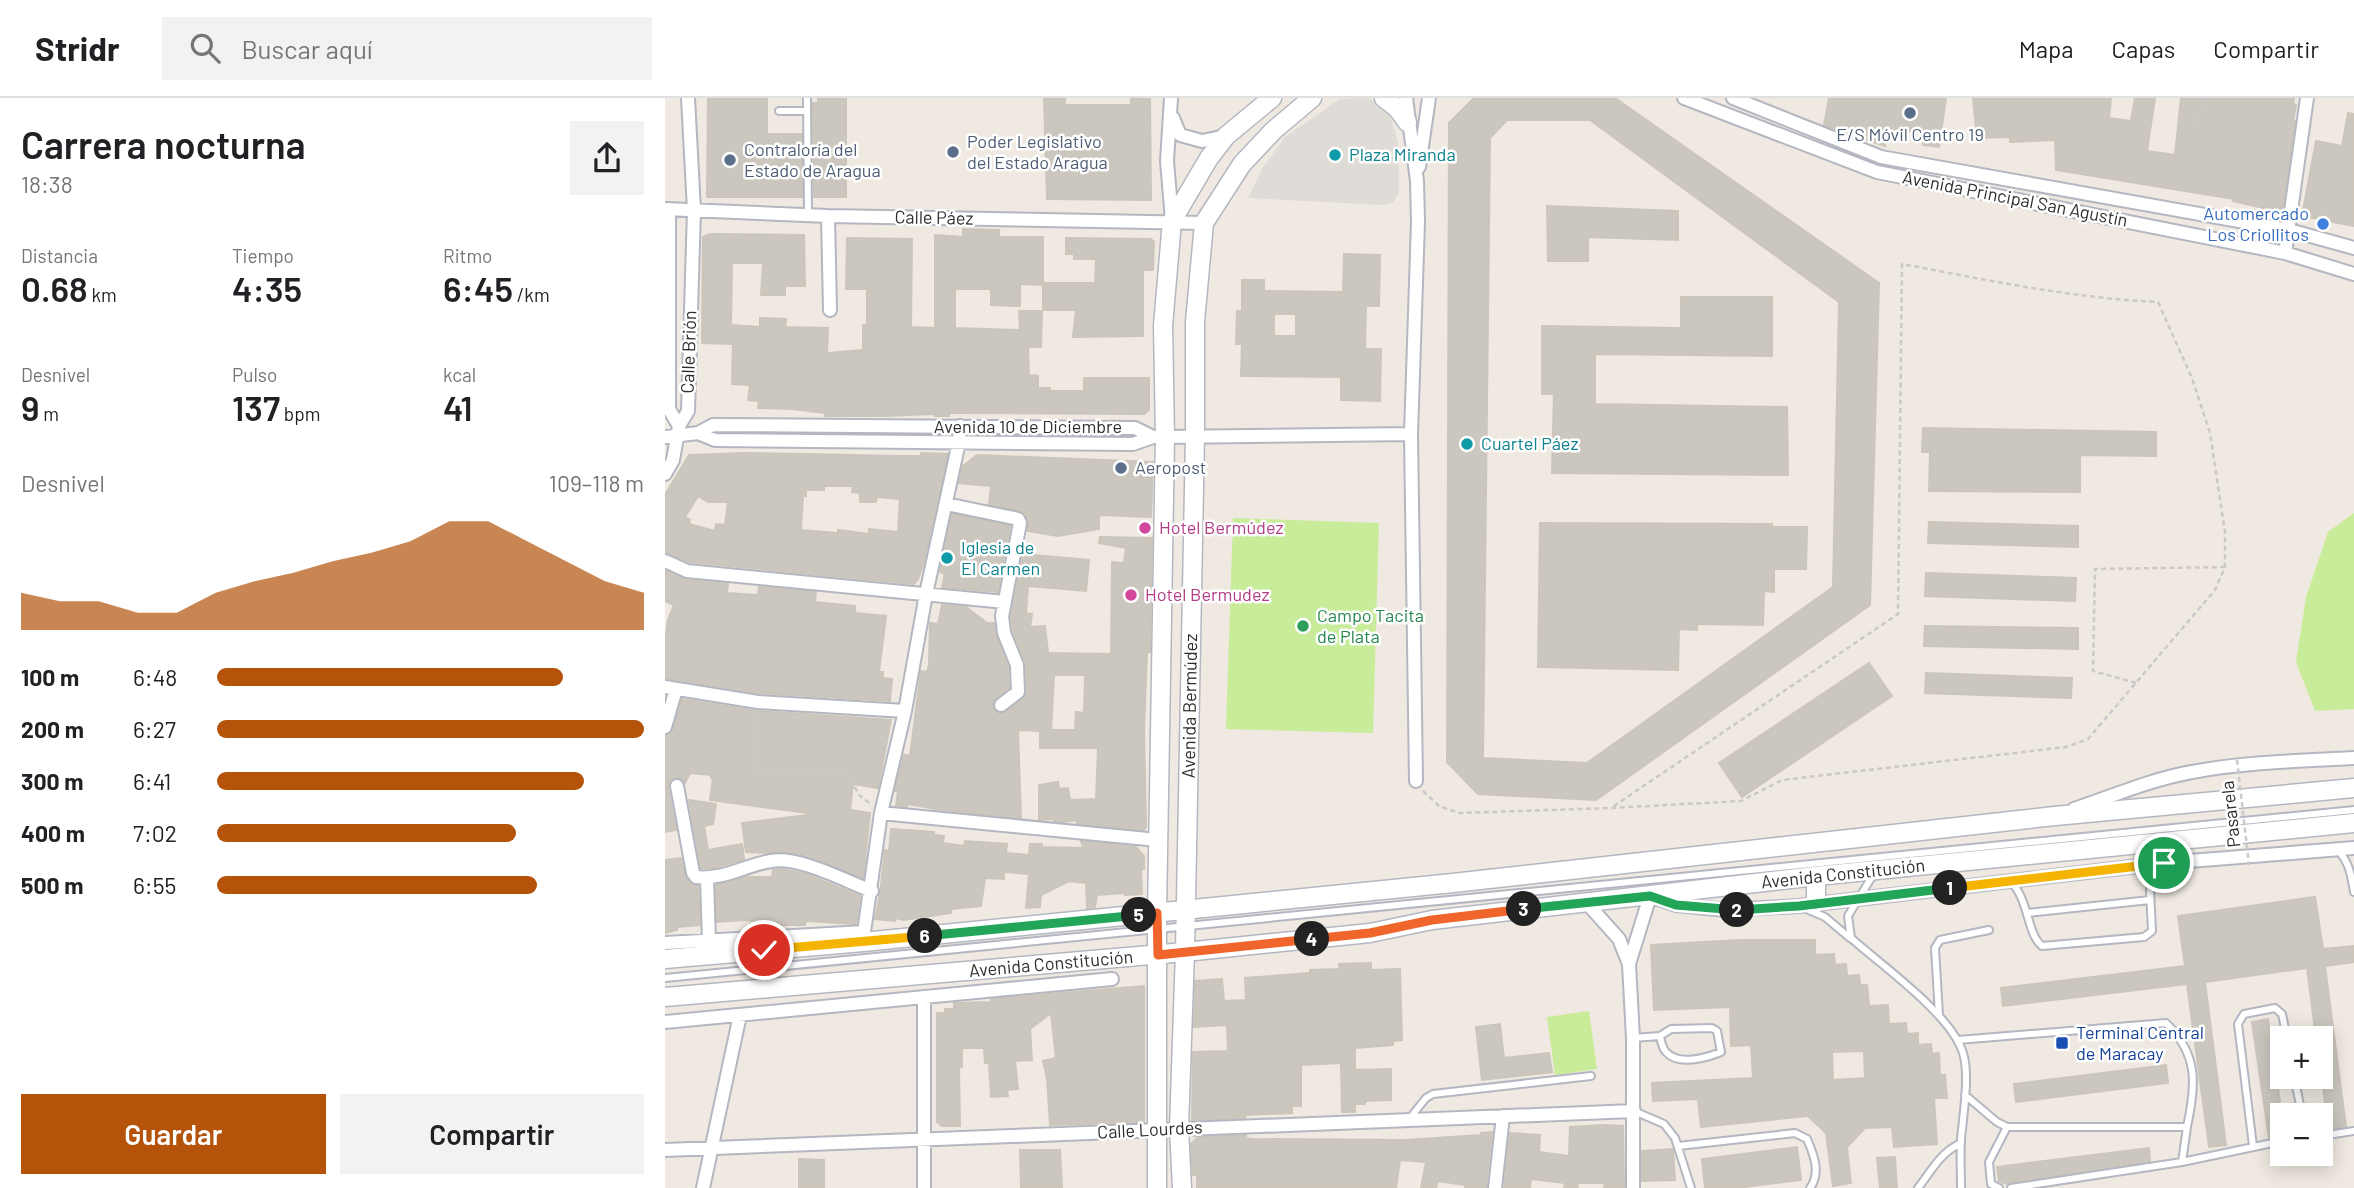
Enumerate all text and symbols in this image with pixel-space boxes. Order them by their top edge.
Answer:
search box [162,17,652,80]
text: Stridr [35,28,120,68]
icon: search [186,29,224,67]
text: Buscar aquí [242,33,372,64]
text: Mapa [2019,34,2074,63]
text: Capas [2112,34,2175,63]
text: Compartir [2213,34,2319,63]
marker: E/S Móvil Centro 19 [1902,105,1918,121]
text: Carrera nocturna [21,121,305,167]
button: share [570,121,644,195]
place label: E/S Móvil Centro 19 [1836,123,1984,145]
place label: Poder Legislativo del Estado Aragua [967,130,1108,173]
place label: Contraloría del Estado de Aragua [744,138,881,181]
place label: Plaza Miranda [1349,143,1456,165]
marker: Poder Legislativo del Estado Aragua [945,144,961,160]
marker: Plaza Miranda [1327,147,1343,163]
marker: Contraloría del Estado de Aragua [722,152,738,168]
street label: Avenida Principal San Agustín [1901,165,2130,231]
text: 18:38 [21,170,73,198]
place label: Automercado Los Criollitos [2203,202,2309,245]
street label: Calle Páez [894,205,974,229]
marker: Automercado Los Criollitos [2315,216,2331,232]
text: Distancia [21,244,98,267]
text: Tiempo [232,244,294,267]
text: Ritmo [443,244,492,267]
text: 0.68 [21,267,88,309]
text: 4:35 [232,267,302,309]
text: 6:45 [443,267,513,309]
text: km [88,283,117,306]
text: /km [513,283,550,306]
street label: Calle Brión [676,310,700,394]
text: Desnivel [21,363,90,386]
text: Pulso [232,363,277,386]
text: kcal [443,363,476,386]
text: 9 [21,386,39,428]
text: 137 [232,386,280,428]
text: 41 [443,386,473,428]
text: m [39,402,59,425]
text: bpm [280,402,320,425]
street label: Avenida 10 de Diciembre [934,415,1122,437]
place label: Cuartel Páez [1481,432,1578,454]
marker: Cuartel Páez [1459,436,1475,452]
place label: Aeropost [1135,456,1206,478]
marker: Aeropost [1113,460,1129,476]
text: Desnivel [21,469,105,497]
text: 109–118 m [549,469,644,497]
place label: Hotel Bermúdez [1159,516,1284,538]
marker: Hotel Bermúdez [1137,520,1153,536]
place label: Iglesia de El Carmen [961,536,1040,579]
marker: Iglesia de El Carmen [939,550,955,566]
place label: Hotel Bermudez [1145,583,1270,605]
marker: Hotel Bermudez [1123,587,1139,603]
place label: Campo Tacita de Plata [1317,604,1424,647]
marker: Campo Tacita de Plata [1295,618,1311,634]
street label: Avenida Bermúdez [1177,633,1201,778]
text: 100 m [21,663,79,691]
text: 6:48 [133,663,177,691]
text: 200 m [21,715,84,743]
text: 6:27 [133,715,176,743]
text: 300 m [21,767,83,795]
text: 6:41 [133,767,171,795]
street label: Pasarela [2216,780,2244,849]
text: 400 m [21,819,85,847]
text: 7:02 [133,819,177,847]
pin [2134,833,2194,893]
icon: arrive [2145,844,2183,882]
street label: Avenida Constitución [1760,853,1926,893]
pin: 1 [1933,870,1967,906]
text: 500 m [21,871,83,899]
text: 6:55 [133,871,176,899]
text: 1 [1946,876,1953,899]
pin: 3 [1507,892,1541,926]
pin: 2 [1719,892,1755,928]
text: 3 [1518,897,1529,920]
pin: 5 [1121,898,1156,932]
text: 2 [1731,898,1742,921]
text: 5 [1133,903,1144,926]
pin: 6 [908,918,943,954]
pin [734,920,794,980]
pin: 4 [1295,922,1329,956]
text: 6 [919,924,930,947]
text: 4 [1306,927,1317,950]
icon: check [745,931,783,969]
street label: Avenida Constitución [968,945,1134,981]
place label: Terminal Central de Maracay [2076,1021,2204,1064]
map controls [2270,1026,2333,1166]
button: + [2270,1026,2333,1089]
marker: Terminal Central de Maracay [2054,1035,2070,1051]
button: Guardar [21,1094,326,1174]
button: Compartir [340,1094,644,1174]
button: − [2270,1103,2333,1166]
street label: Calle Lourdes [1097,1115,1203,1143]

